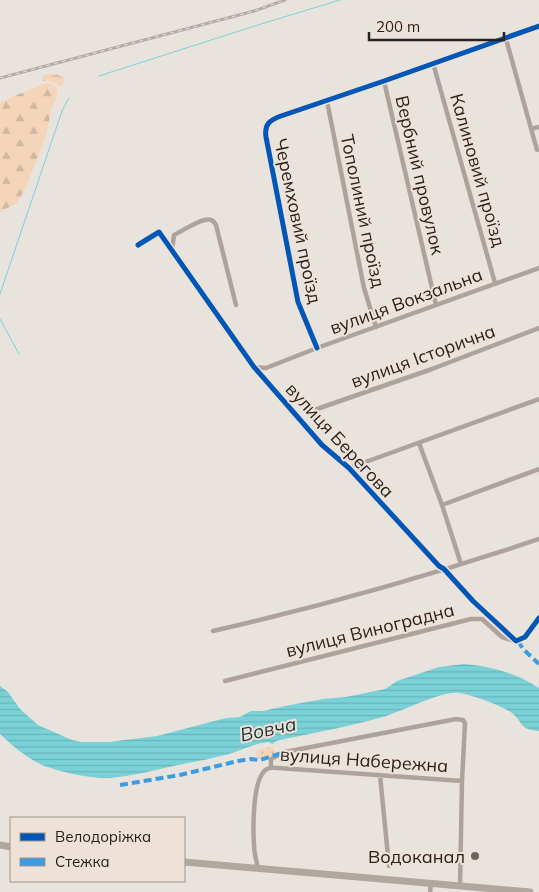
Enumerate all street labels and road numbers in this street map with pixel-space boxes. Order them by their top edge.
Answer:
street label: Калиновий проїзд [445,91,511,249]
street label: Вербний провулок [390,93,450,257]
street label: Тополиний проїзд [336,132,390,290]
street label: Черемховий проїзд [269,136,327,306]
street label: вулиця Вокзальна [327,263,485,339]
street label: вулиця Історична [348,319,498,393]
street label: вулиця Берегова [281,378,399,502]
street label: вулиця Виноградна [283,598,457,662]
street label: вулиця Набережна [279,743,449,777]

